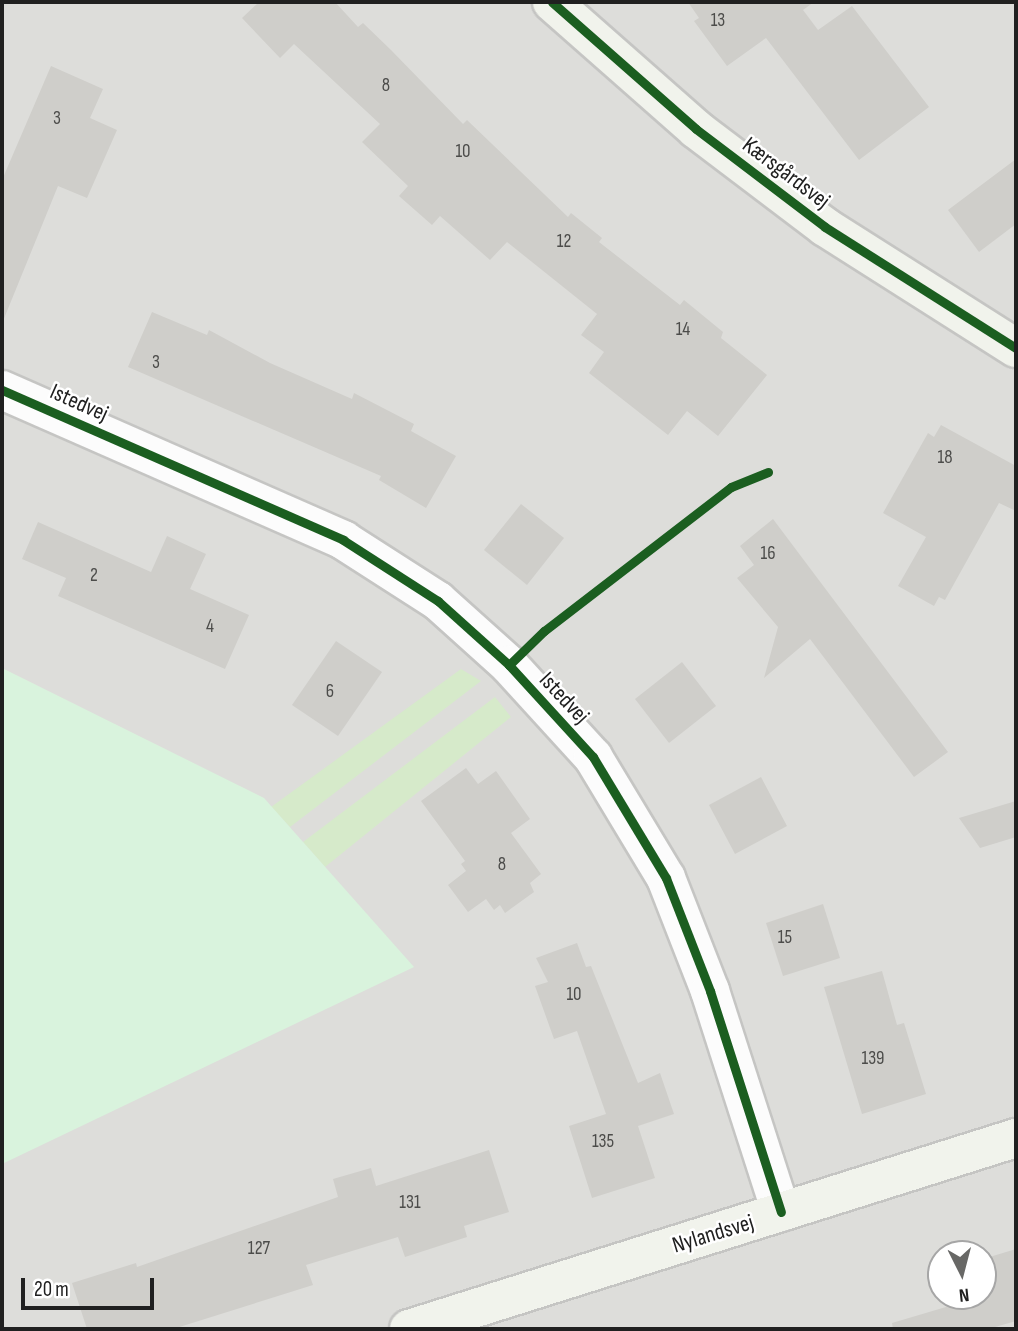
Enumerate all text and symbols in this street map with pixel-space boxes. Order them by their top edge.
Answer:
house number: 13 [711,10,725,32]
house number: 8 [382,75,390,97]
house number: 3 [53,108,61,130]
street label: Kærsgårdsvej [737,131,835,215]
house number: 10 [455,141,471,163]
house number: 12 [557,231,571,253]
house number: 14 [676,319,690,341]
house number: 3 [152,352,160,374]
street label: Istedvej [46,378,112,428]
house number: 18 [938,447,952,469]
house number: 16 [761,543,775,565]
house number: 2 [90,565,98,587]
house number: 4 [206,616,214,638]
street label: Istedvej [533,666,595,730]
house number: 6 [326,681,334,703]
house number: 8 [498,854,506,876]
house number: 15 [778,927,792,949]
house number: 10 [566,984,582,1006]
house number: 139 [861,1048,885,1070]
house number: 135 [592,1131,614,1153]
house number: 131 [399,1192,421,1214]
street label: Nylandsvej [669,1209,757,1259]
house number: 127 [248,1238,270,1260]
north arrow [927,1240,997,1310]
scale bar [24,1264,158,1308]
text: 20 m [34,1277,69,1302]
text: N [958,1282,970,1306]

